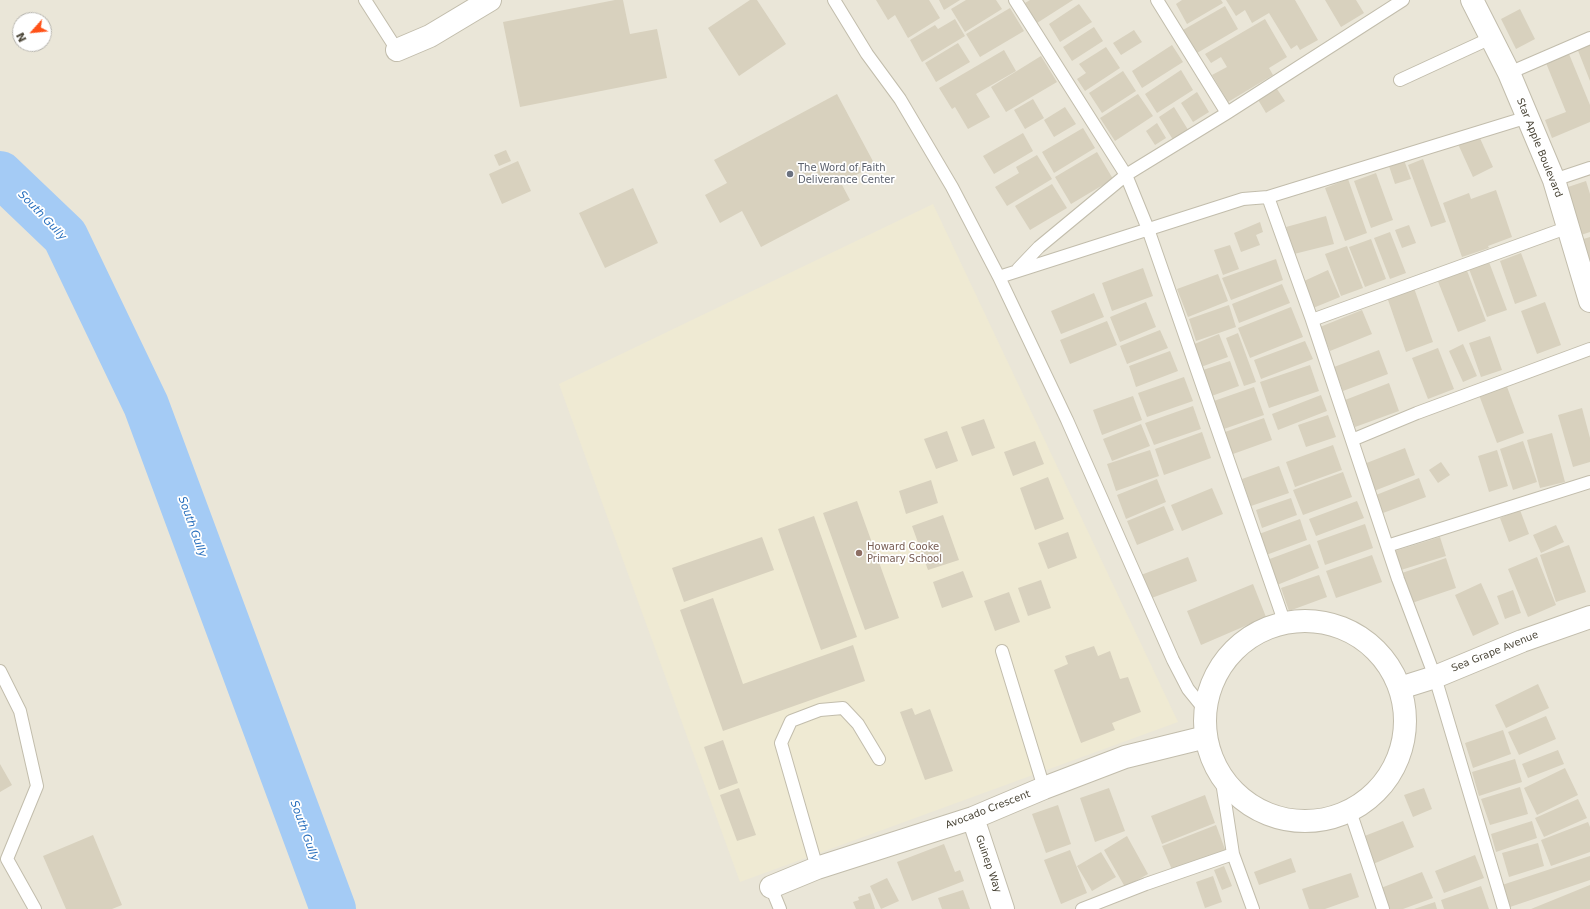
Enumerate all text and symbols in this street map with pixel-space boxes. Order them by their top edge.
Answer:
north arrow [12,12,52,52]
text: N [14,30,30,44]
street label: Star Apple Boulevard [1514,97,1564,199]
place label: The Word of Faith Deliverance Center [798,162,895,186]
marker: The Word of Faith Deliverance Center [785,169,795,179]
water label: South Gully [15,189,69,243]
water label: South Gully [175,495,209,559]
place label: Howard Cooke Primary School [867,541,942,564]
marker: Howard Cooke Primary School [854,548,864,558]
street label: Sea Grape Avenue [1450,629,1540,675]
street label: Avocado Crescent [944,788,1032,832]
water label: South Gully [287,799,321,863]
street label: Guinep Way [973,834,1003,894]

